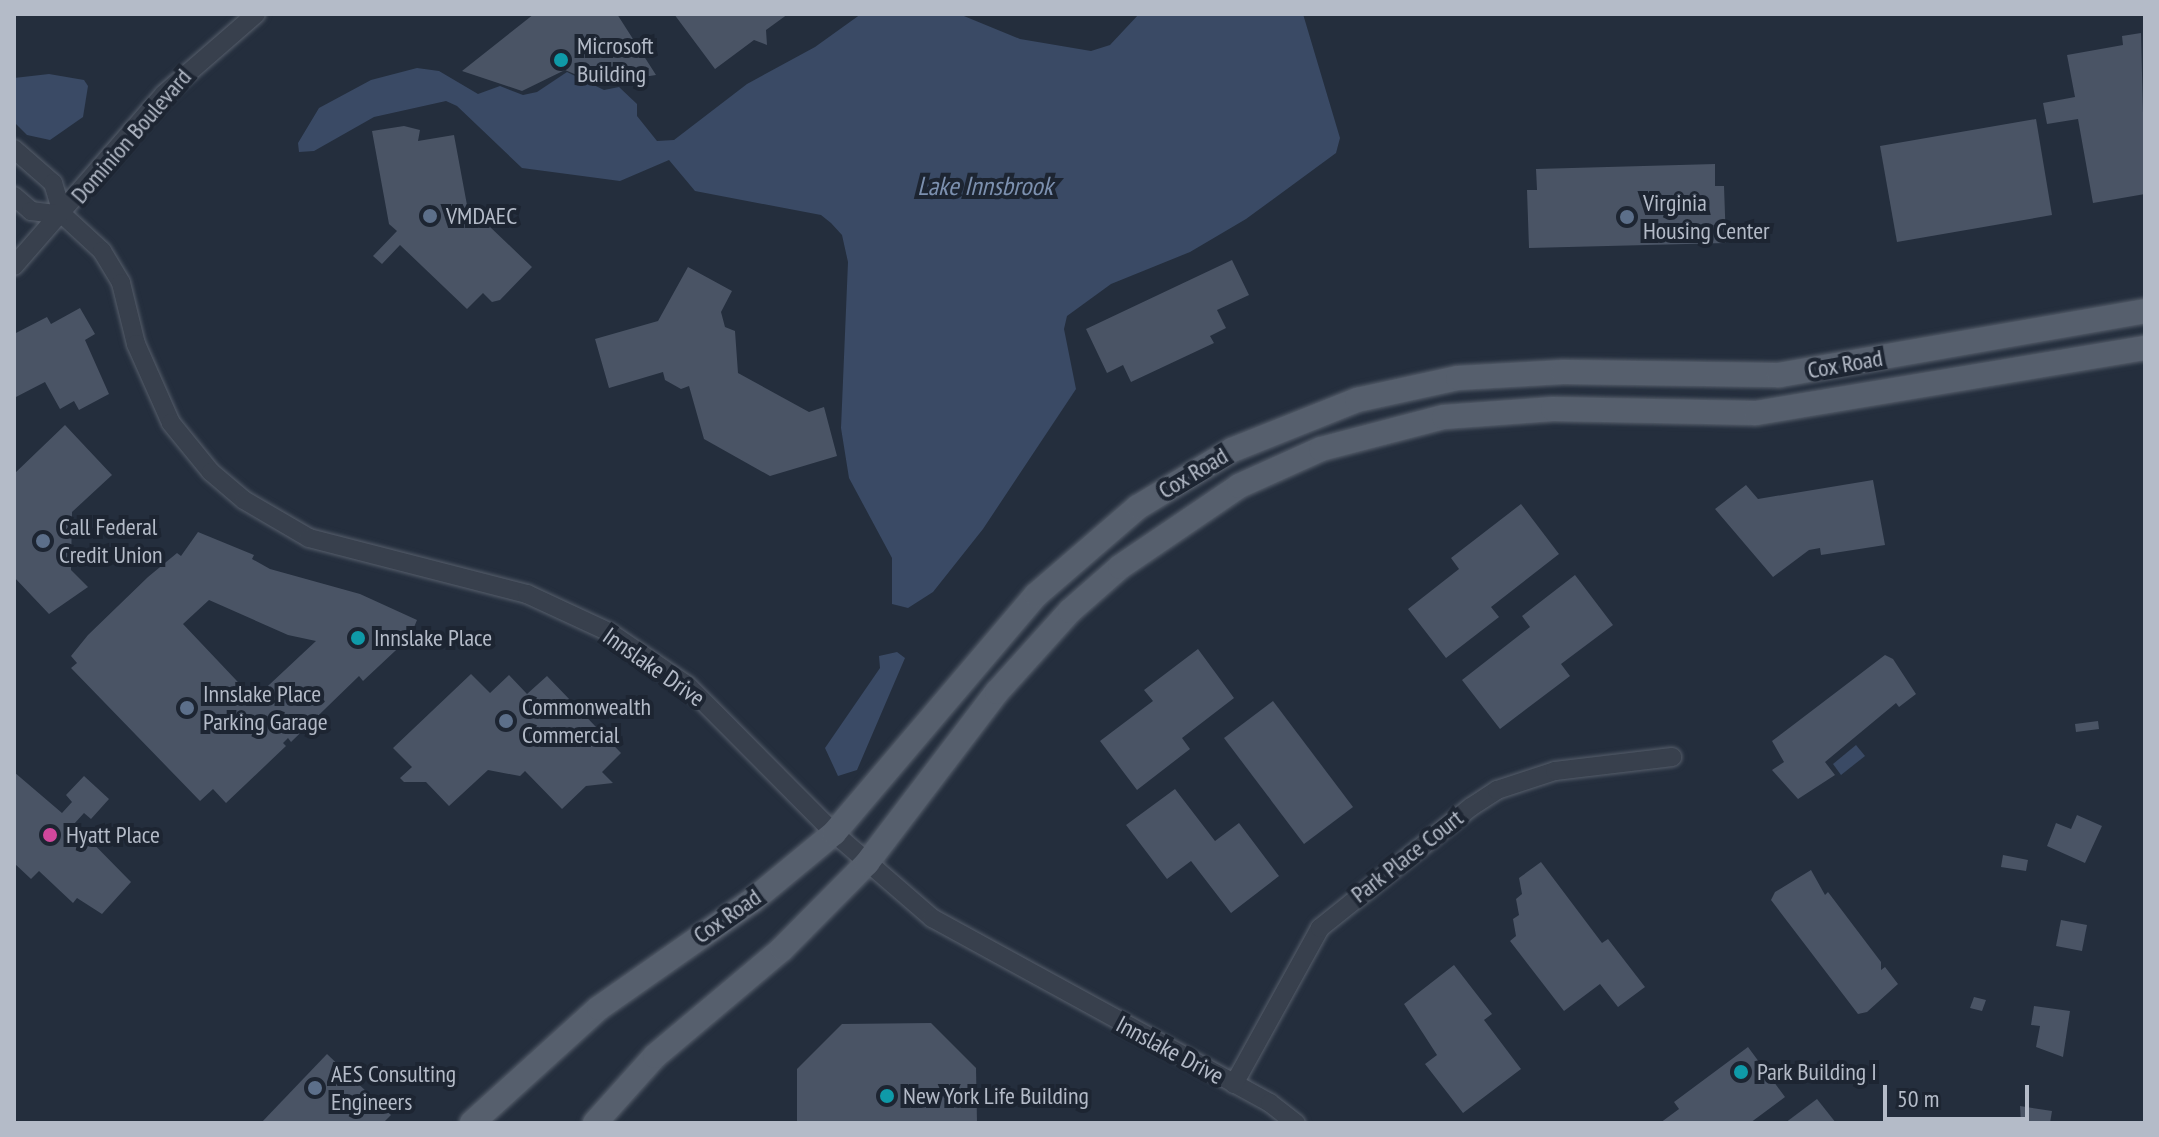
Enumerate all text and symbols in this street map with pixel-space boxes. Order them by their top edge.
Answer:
place label: Microsoft Building [577,32,654,88]
marker: Microsoft Building [552,51,570,69]
street label: Dominion Boulevard [65,63,197,209]
water label: Lake Innsbrook [917,170,1053,202]
place label: Virginia Housing Center [1643,189,1770,245]
place label: VMDAEC [446,202,517,230]
marker: VMDAEC [421,207,439,225]
marker: Virginia Housing Center [1618,208,1636,226]
street label: Cox Road [1805,343,1885,385]
street label: Cox Road [1153,441,1233,505]
place label: Call Federal Credit Union [59,513,163,569]
marker: Call Federal Credit Union [34,532,52,550]
street label: Innslake Drive [598,621,710,713]
place label: Innslake Place [374,624,492,652]
marker: Innslake Place [349,629,367,647]
place label: Innslake Place Parking Garage [203,680,328,736]
place label: Commonwealth Commercial [522,693,651,749]
marker: Innslake Place Parking Garage [178,699,196,717]
marker: Commonwealth Commercial [497,712,515,730]
street label: Park Place Court [1345,803,1469,909]
place label: Hyatt Place [66,821,160,849]
marker: Hyatt Place [41,826,59,844]
street label: Cox Road [688,882,766,950]
street label: Innslake Drive [1111,1010,1229,1090]
place label: Park Building I [1757,1058,1877,1086]
place label: AES Consulting Engineers [331,1060,456,1116]
marker: Park Building I [1732,1063,1750,1081]
scale bar [1887,1069,2033,1119]
marker: AES Consulting Engineers [306,1079,324,1097]
place label: New York Life Building [903,1082,1091,1110]
text: 50 m [1897,1083,1939,1114]
marker: New York Life Building [878,1087,896,1105]

